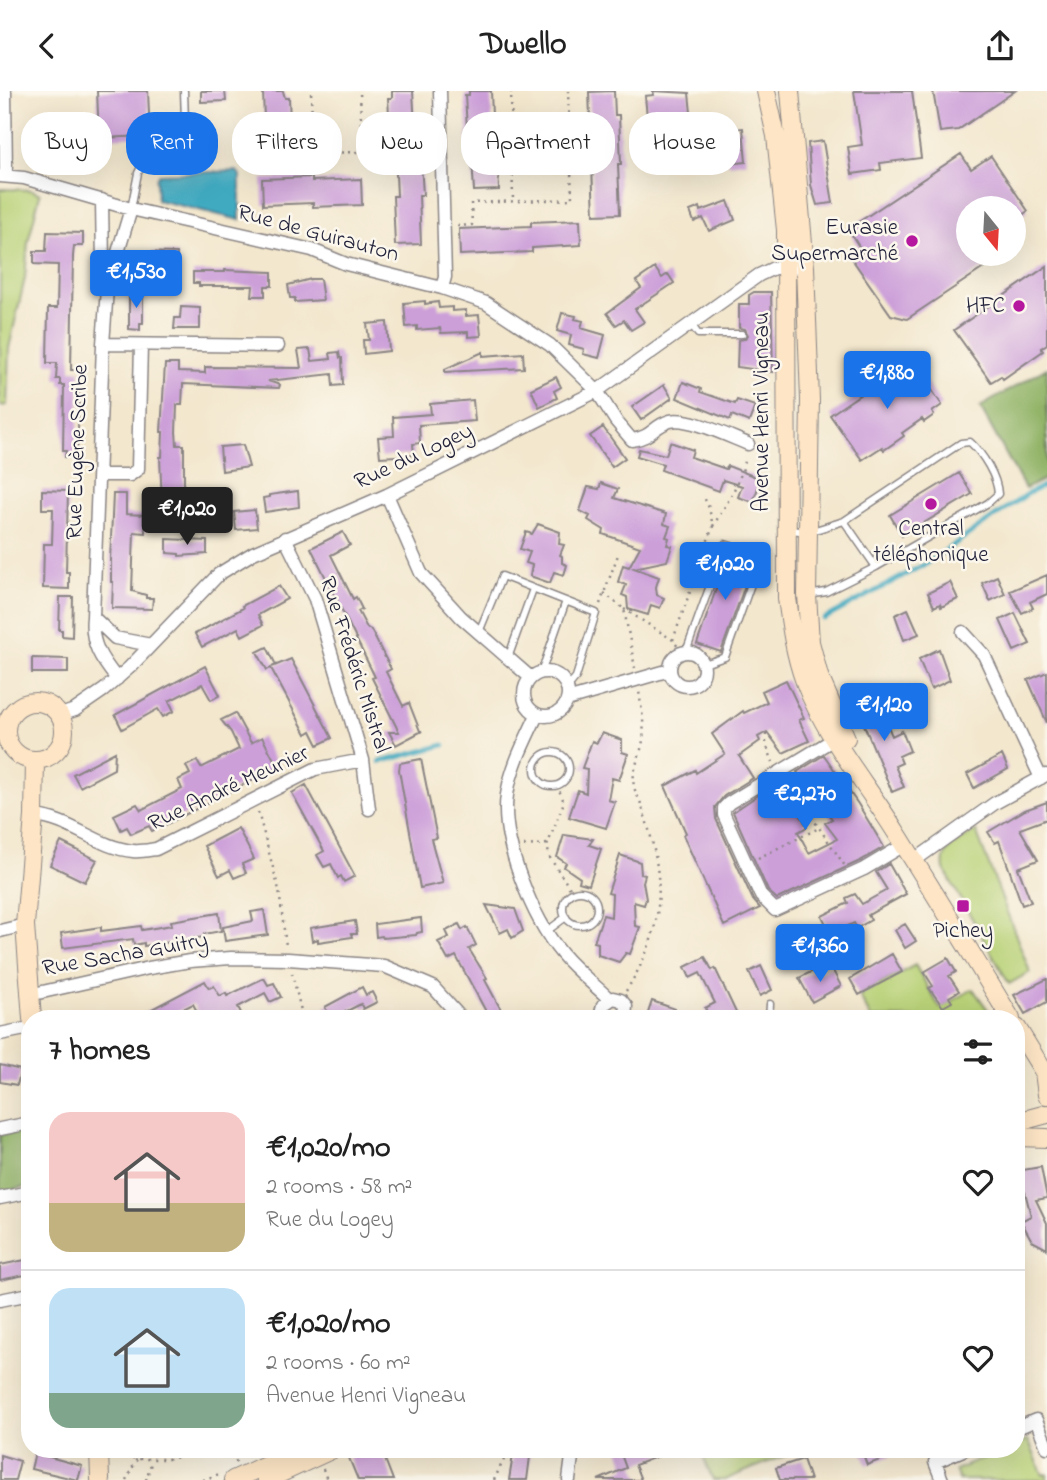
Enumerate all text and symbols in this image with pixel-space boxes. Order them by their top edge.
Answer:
text: Dwello [480,22,567,69]
icon: back [28,27,66,65]
icon: share [981,27,1019,65]
chip: Buy [21,112,112,175]
chip: Rent [126,112,218,175]
chip: Filters [232,112,342,175]
chip: New [356,112,447,175]
chip: Apartment [461,112,615,175]
chip: House [629,112,740,175]
north arrow [956,196,1026,266]
map controls [956,196,1026,266]
street label: Rue de Guirauton [233,197,403,271]
place label: Eurasie Supermarché [771,212,899,271]
marker: Eurasie Supermarché [904,233,920,249]
pin: €1,530 [79,251,193,310]
text: €1,530 [106,256,166,289]
place label: HFC [966,290,1005,323]
marker: HFC [1011,298,1027,314]
street label: Avenue Henri Vigneau [746,312,780,512]
pin: €1,880 [830,351,944,411]
text: €1,880 [860,357,914,390]
street label: Rue Eugène Scribe [58,363,99,540]
street label: Rue du Logey [349,415,480,501]
pin: €1,020 [130,487,244,547]
text: €1,020 [158,493,216,526]
marker: Central téléphonique [923,496,939,512]
place label: Central téléphonique [873,513,989,572]
pin: €1,020 [668,543,782,602]
text: €1,020 [696,548,754,581]
street label: Rue Frédéric Mistral [310,573,398,757]
pin: €1,120 [827,683,941,743]
text: €1,120 [856,689,912,722]
street label: Rue André Meunier [143,737,315,841]
pin: €2,270 [748,773,862,832]
text: €2,270 [774,778,836,811]
marker: Pichey [955,898,971,914]
place label: Pichey [933,915,993,950]
street label: Rue Sacha Guitry [40,924,211,988]
pin: €1,360 [763,925,877,984]
text: €1,360 [792,930,848,963]
text: 7 homes [49,1030,151,1074]
icon: filters [959,1033,997,1071]
text: €1,020/mo [266,1127,391,1171]
icon: home [105,1140,189,1224]
icon: heart [959,1163,997,1201]
text: 2 rooms · 58 m² [266,1171,412,1204]
text: Rue du Logey [266,1204,394,1237]
text: €1,020/mo [266,1303,391,1347]
icon: home [105,1316,189,1400]
icon: heart [959,1339,997,1377]
text: 2 rooms · 60 m² [266,1347,411,1380]
text: Avenue Henri Vigneau [266,1380,466,1413]

